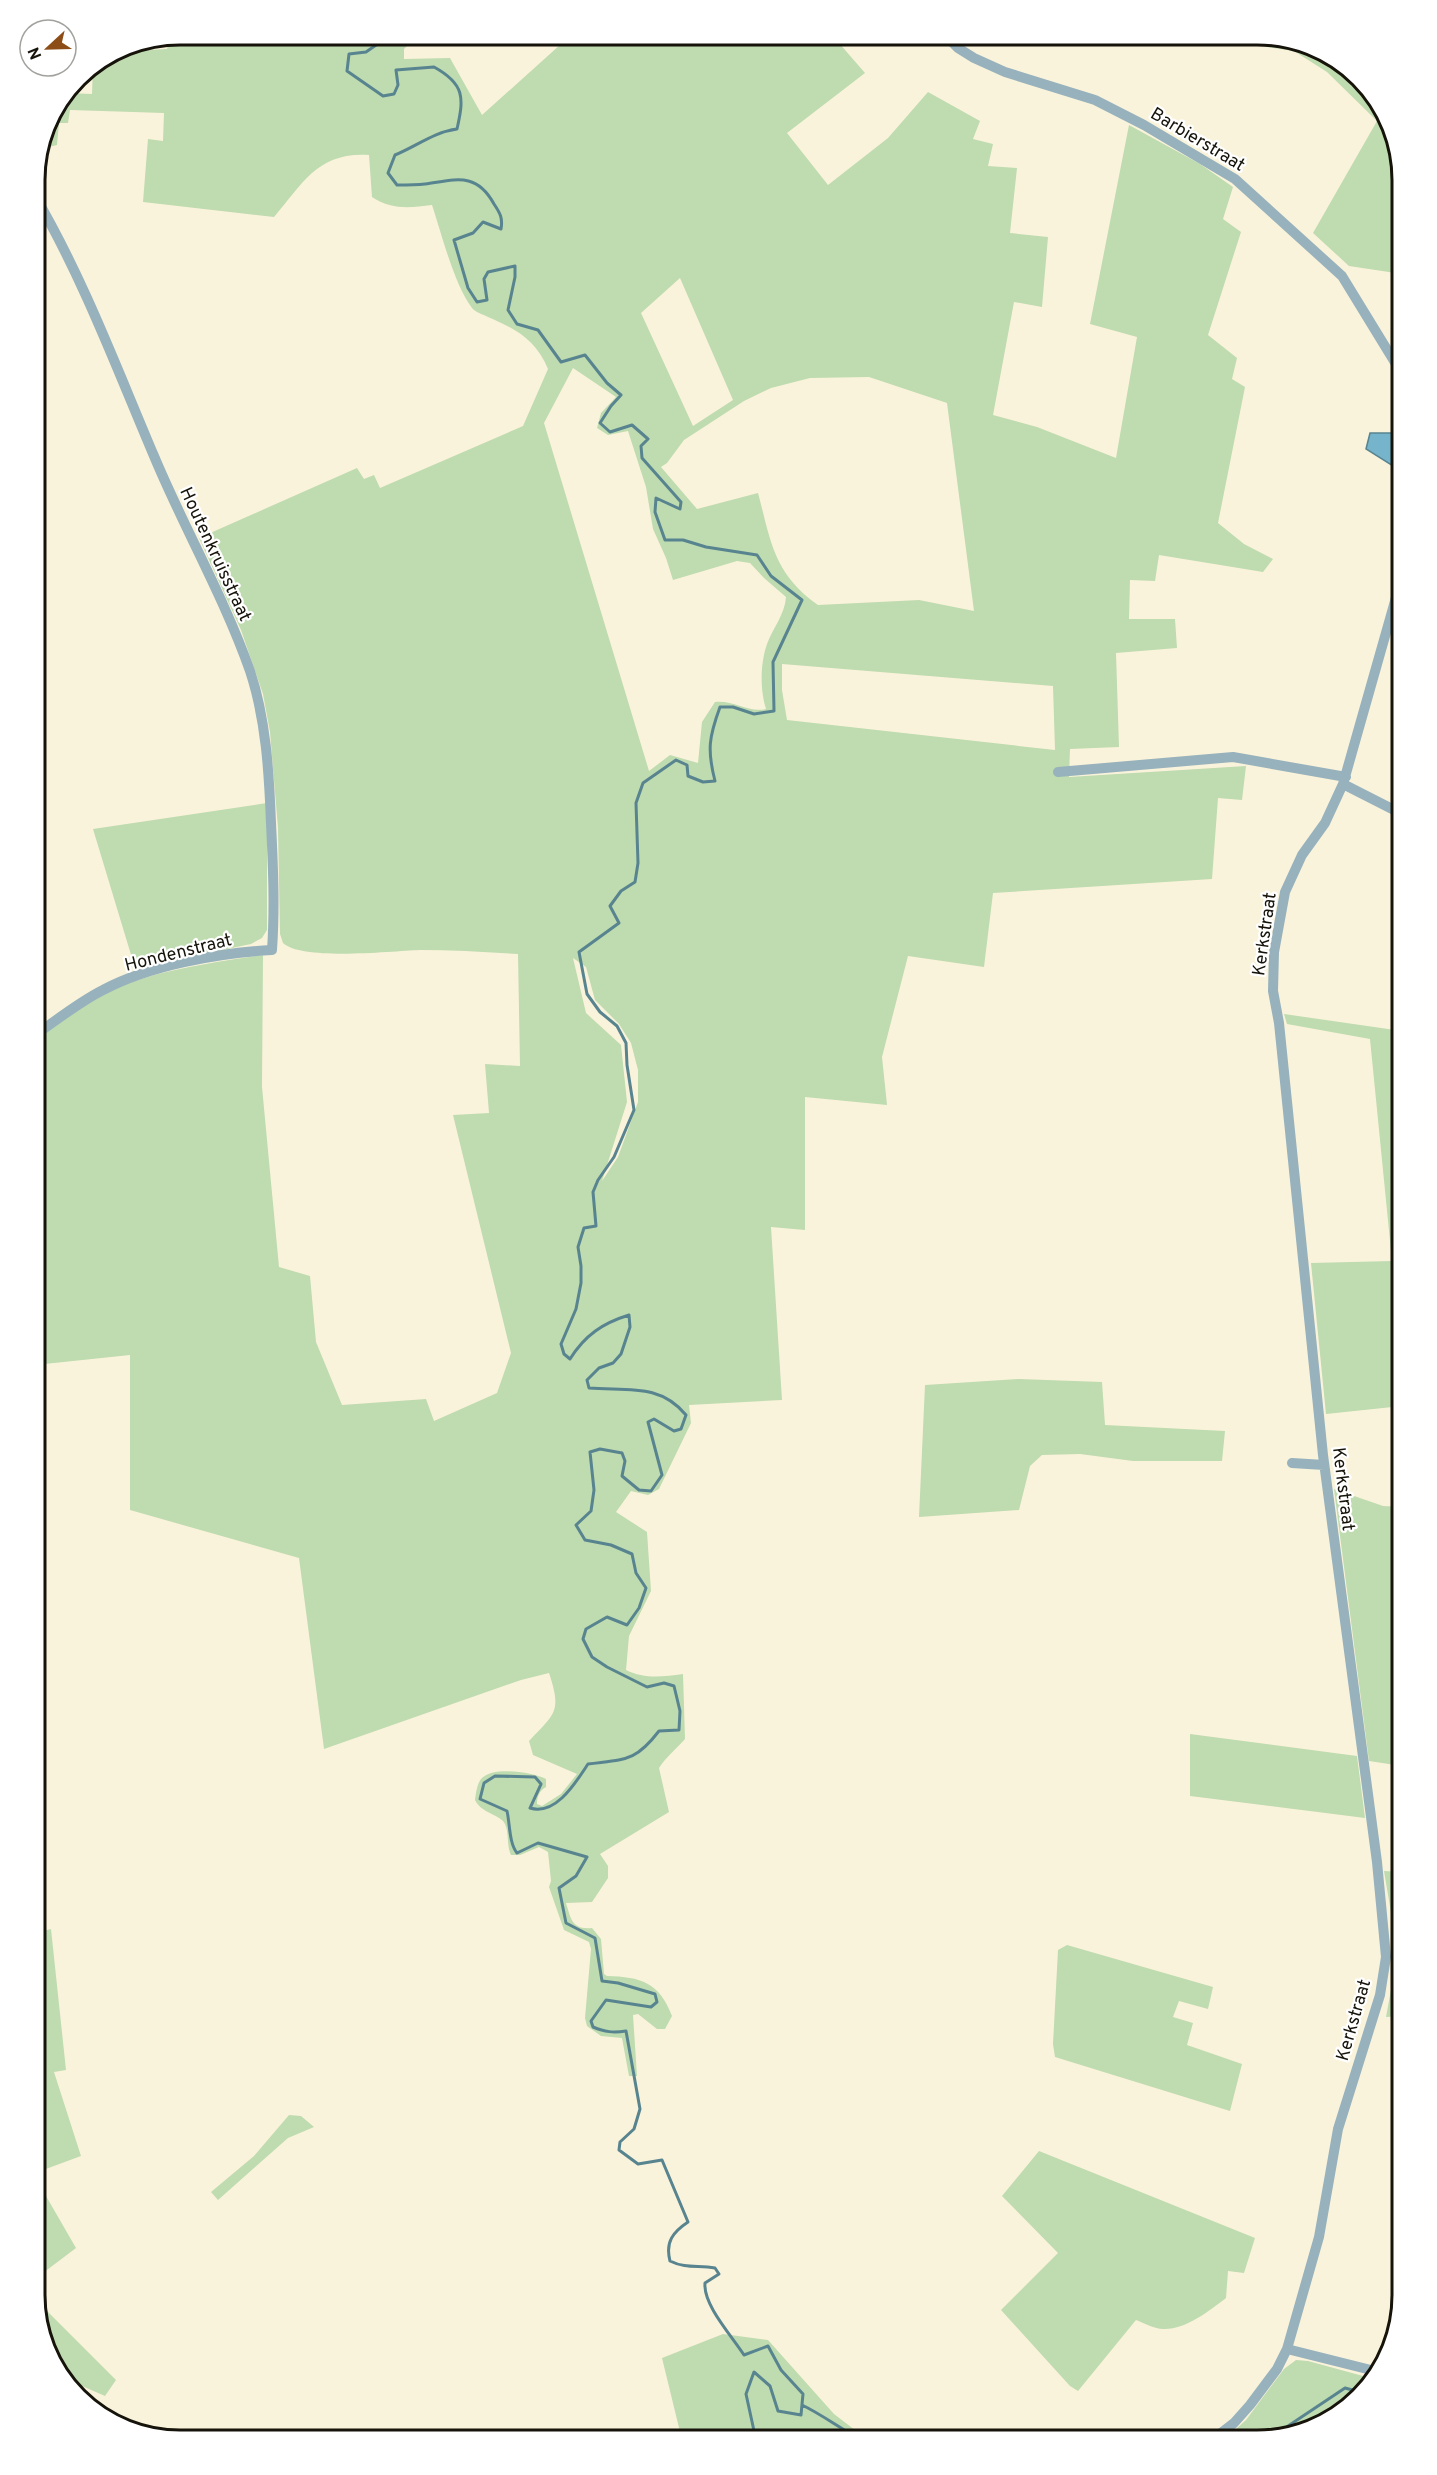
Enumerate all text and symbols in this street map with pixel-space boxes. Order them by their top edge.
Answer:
north arrow [18,18,78,78]
text: N [25,44,47,62]
street label: Barbierstraat [1146,103,1249,178]
street label: Houtenkruisstraat [173,484,256,625]
street label: Kerkstraat [1248,891,1283,977]
street label: Hondenstraat [122,929,234,978]
street label: Kerkstraat [1326,1446,1359,1532]
street label: Kerkstraat [1332,1977,1377,2064]

